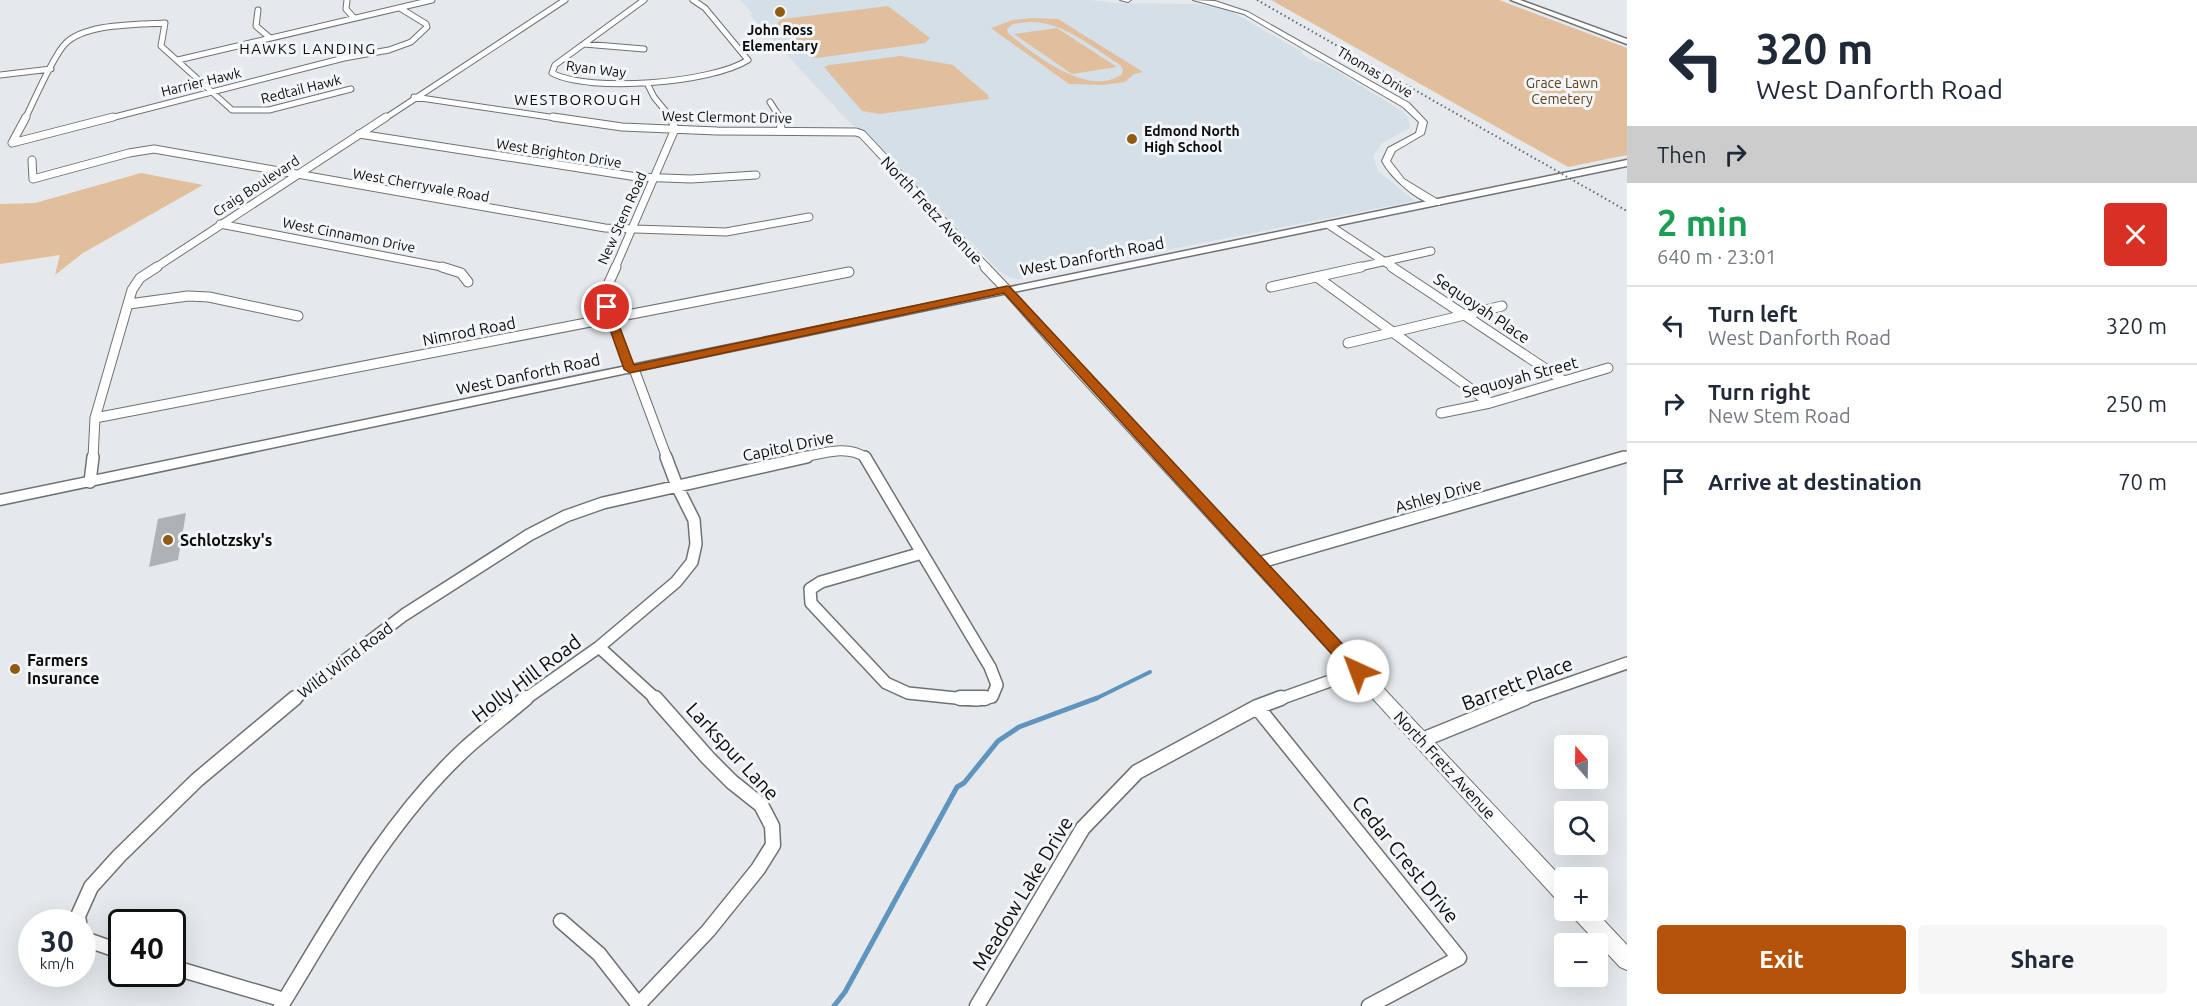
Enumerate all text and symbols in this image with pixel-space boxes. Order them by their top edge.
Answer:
marker: John Ross Elementary [773,5,787,19]
place label: John Ross Elementary [742,22,819,54]
icon: left [1657,24,1735,102]
text: 320 m [1756,25,1873,72]
district label: HAWKS LANDING [239,40,377,57]
street label: Thomas Drive [1334,43,1416,101]
street label: Ryan Way [565,57,627,81]
street label: Harrier Hawk [159,64,243,100]
street label: Redtail Hawk [259,71,343,107]
text: West Danforth Road [1756,74,2003,104]
park label: Grace Lawn Cemetery [1526,75,1598,107]
district label: WESTBOROUGH [514,91,642,108]
street label: West Clermont Drive [662,108,792,126]
place label: Edmond North High School [1144,123,1240,155]
marker: Edmond North High School [1125,132,1139,146]
street label: West Brighton Drive [495,135,623,171]
icon: right [1719,138,1752,171]
text: Then [1657,142,1707,167]
street label: Craig Boulevard [210,152,302,220]
street label: North Fretz Avenue [878,153,986,267]
street label: West Cherryvale Road [351,165,491,205]
street label: New Stem Road [594,169,650,267]
text: 2 min [1657,202,1748,243]
button: close [2104,203,2167,266]
street label: West Cinnamon Drive [281,214,417,256]
street label: West Danforth Road [1018,233,1166,279]
text: 640 m · 23:01 [1657,245,1777,268]
street label: Sequoyah Place [1431,269,1533,347]
pin [581,281,632,332]
icon: arrive [590,290,623,323]
text: Turn left [1708,301,1798,326]
icon: left [1657,309,1690,342]
street label: Nimrod Road [421,313,517,349]
text: 320 m [2106,313,2167,338]
text: West Danforth Road [1708,326,1891,349]
street label: West Danforth Road [455,350,601,398]
street label: Sequoyah Street [1460,353,1580,401]
text: Turn right [1708,379,1810,404]
icon: right [1657,387,1690,420]
text: 250 m [2106,391,2167,416]
text: New Stem Road [1708,404,1851,427]
street label: Capitol Drive [741,428,835,464]
icon: arrive [1657,465,1690,498]
text: Arrive at destination [1708,469,1922,494]
text: 70 m [2118,469,2167,494]
street label: Ashley Drive [1393,474,1483,516]
place label: Schlotzsky's [180,531,272,549]
marker: Schlotzsky's [161,533,175,547]
street label: Wild Wind Road [294,618,396,702]
street label: Holly Hill Road [467,630,585,726]
position arrow [1326,639,1390,703]
place label: Farmers Insurance [27,651,99,687]
street label: Barrett Place [1458,651,1576,715]
marker: Farmers Insurance [8,662,22,676]
street label: Larkspur Lane [682,697,784,805]
street label: North Fretz Avenue [1391,708,1499,822]
north arrow [1554,735,1608,789]
map controls [1554,735,1608,987]
street label: Cedar Crest Drive [1348,791,1464,927]
button: search [1554,801,1608,855]
street label: Meadow Lake Drive [967,812,1077,974]
button: + [1554,867,1608,921]
speed limit sign: 40 [108,909,186,987]
text: 30 [40,924,74,958]
button: Exit [1657,925,1906,994]
button: Share [1918,925,2167,994]
button: − [1554,933,1608,987]
text: km/h [40,955,74,972]

